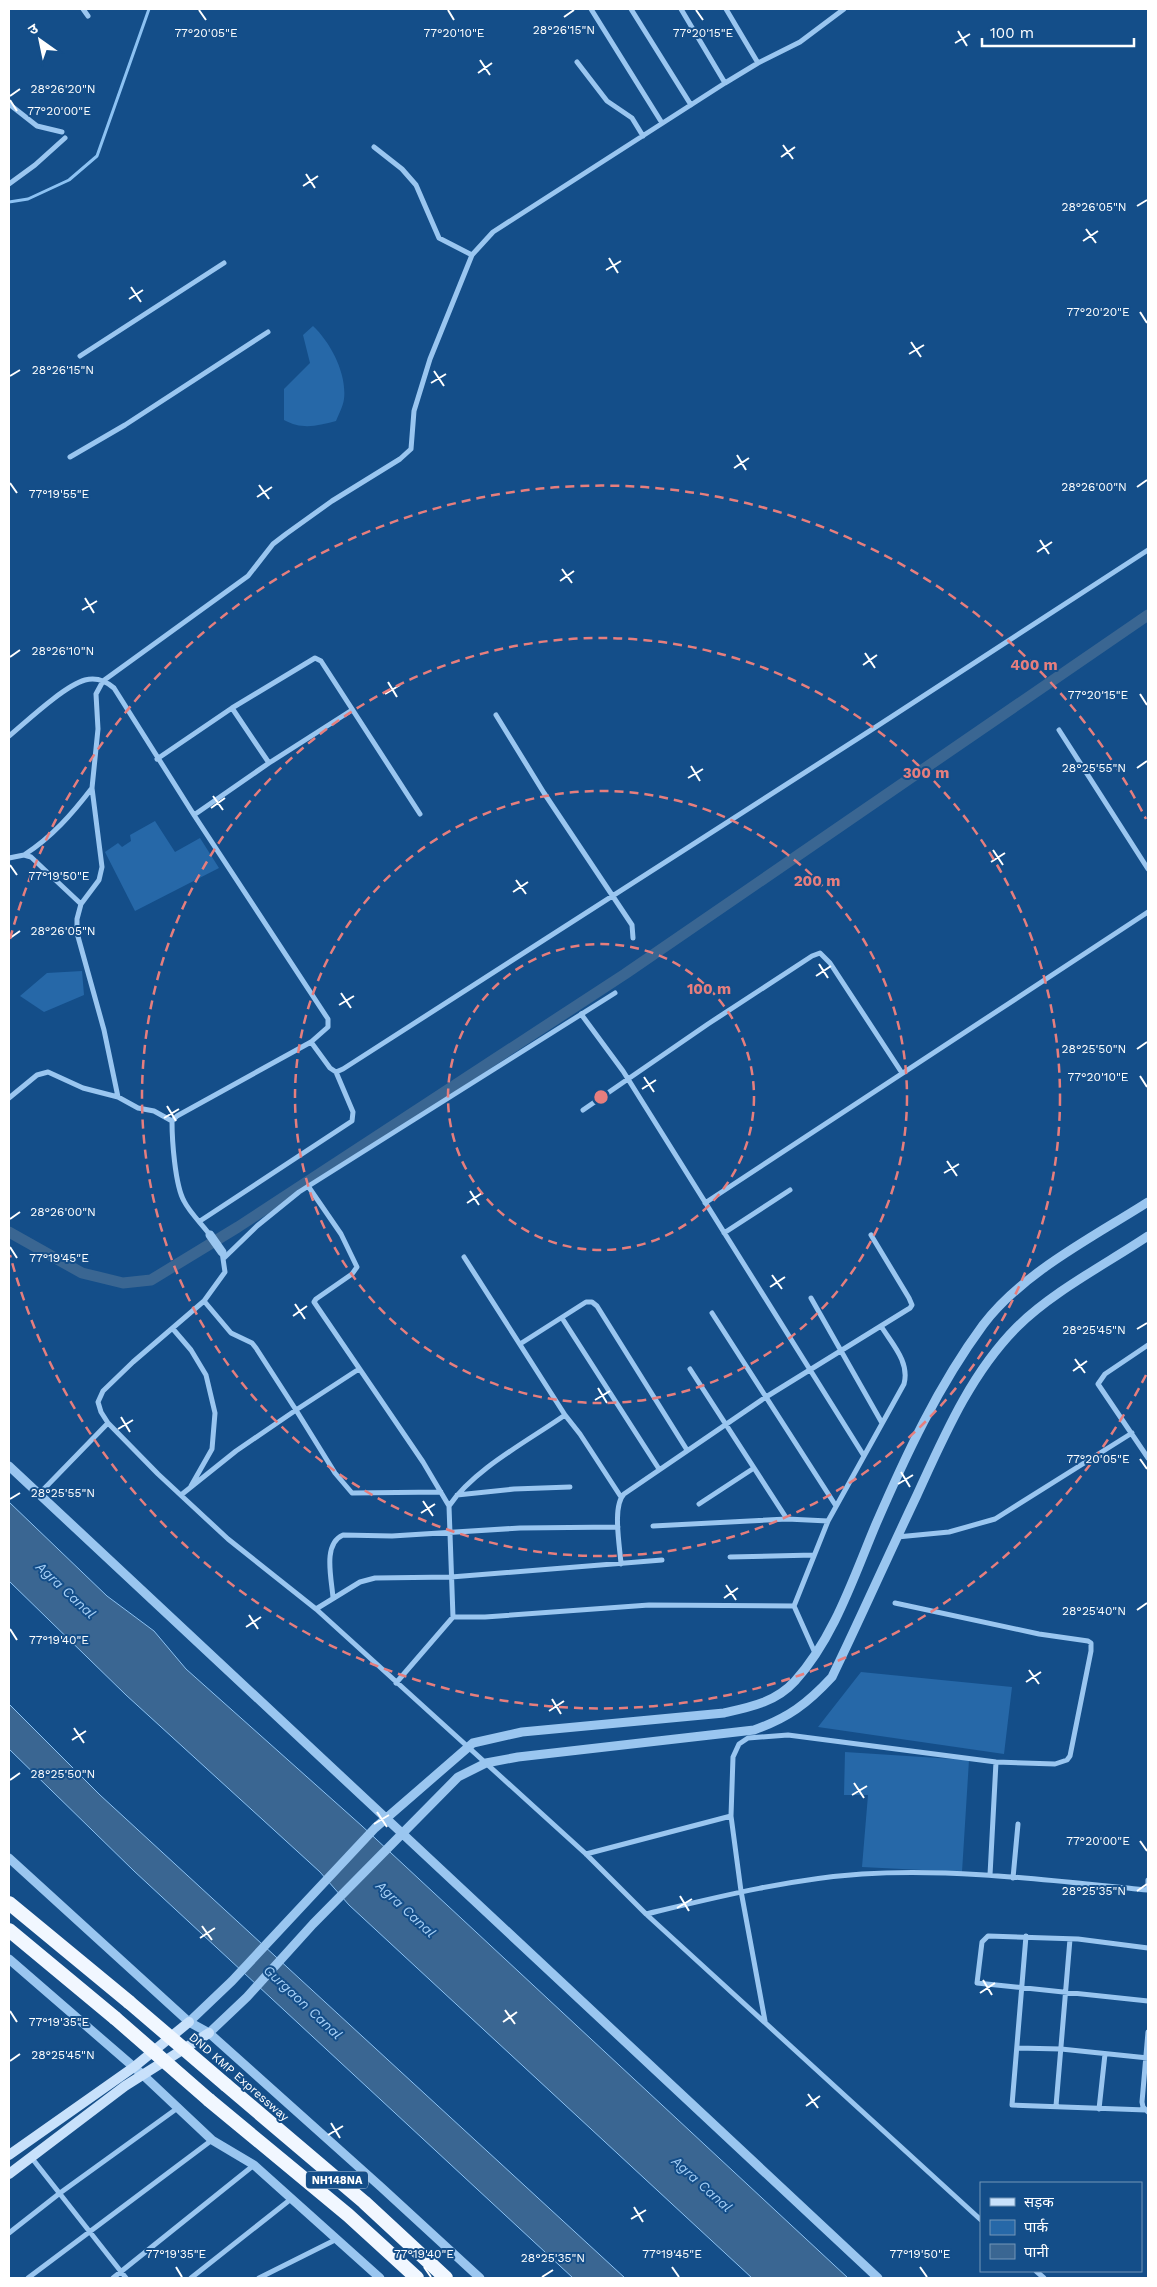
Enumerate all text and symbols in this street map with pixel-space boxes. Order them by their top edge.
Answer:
north arrow [15,15,65,65]
scale bar [982,15,1134,47]
text: उ [25,20,41,38]
text: 28°26'15"N [533,23,595,37]
text: 100 m [990,24,1034,42]
text: 77°20'05"E [174,26,238,40]
text: 77°20'10"E [424,26,485,40]
text: 77°20'15"E [673,26,734,40]
text: 28°26'20"N [30,82,96,96]
text: 77°20'00"E [27,104,91,118]
text: 28°26'05"N [1061,200,1127,214]
text: 77°20'20"E [1066,305,1130,319]
text: 28°26'15"N [32,363,94,377]
text: 28°26'00"N [1061,480,1127,494]
text: 77°19'55"E [29,487,90,501]
text: 28°26'10"N [32,644,94,658]
text: 400 m [1010,656,1058,674]
text: 77°20'15"E [1068,688,1129,702]
text: 28°25'55"N [1062,761,1126,775]
text: 300 m [903,764,949,782]
text: 77°19'50"E [29,869,90,883]
text: 200 m [794,872,840,890]
text: 28°26'05"N [30,924,96,938]
text: 100 m [687,980,731,998]
text: 28°25'50"N [1062,1042,1126,1056]
text: 77°20'10"E [1068,1070,1129,1084]
centre of rings [592,1088,610,1106]
text: 28°26'00"N [30,1205,96,1219]
text: 77°19'45"E [29,1251,89,1265]
text: 28°25'45"N [1062,1323,1126,1337]
text: 77°20'05"E [1066,1452,1130,1466]
text: 28°25'55"N [31,1486,95,1500]
water label: Agra Canal [32,1558,99,1622]
text: 28°25'40"N [1062,1604,1126,1618]
text: 77°19'40"E [29,1633,89,1647]
text: 28°25'50"N [31,1767,95,1781]
text: 77°20'00"E [1066,1834,1130,1848]
water label: Agra Canal [372,1877,439,1941]
text: 28°25'35"N [1062,1884,1126,1898]
water label: Gurgaon Canal [261,1962,345,2042]
text: 77°19'35"E [29,2015,90,2029]
street label: DND KMP Expressway [186,2030,292,2125]
text: 28°25'45"N [31,2048,95,2062]
water label: Agra Canal [668,2152,735,2215]
road number: NH148NA [306,2172,368,2188]
legend [980,2182,1142,2272]
text: सड़क [1024,2193,1054,2211]
text: पार्क [1024,2218,1048,2236]
text: पानी [1024,2243,1050,2261]
text: 77°19'35"E [146,2247,207,2261]
text: 77°19'40"E [394,2247,454,2261]
text: 77°19'45"E [642,2247,702,2261]
text: 77°19'50"E [890,2247,951,2261]
text: 28°25'35"N [521,2251,585,2265]

